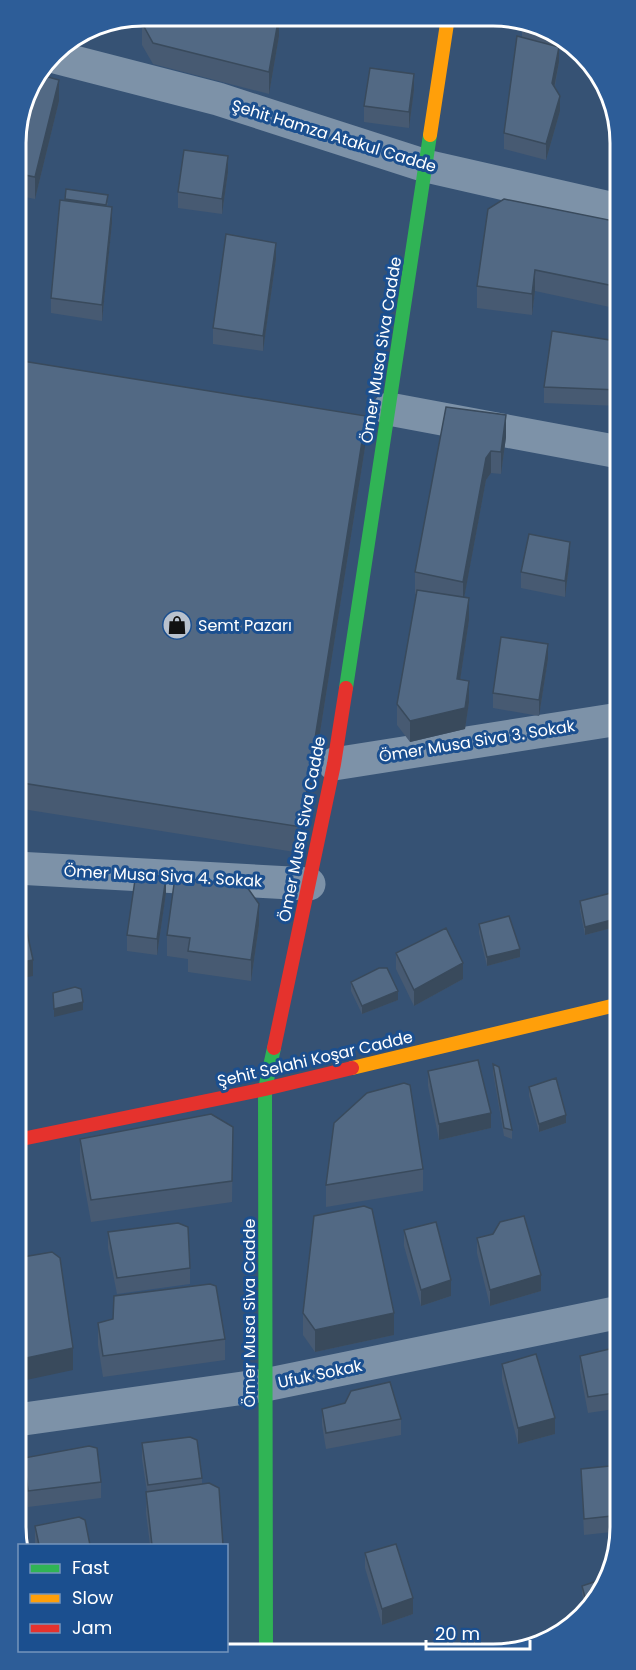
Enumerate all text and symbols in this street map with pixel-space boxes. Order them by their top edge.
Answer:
street label: Şehit Hamza Atakul Cadde [229,94,439,178]
street label: Ömer Musa Siva Cadde [355,255,407,445]
shop icon: Semt Pazarı [161,609,193,641]
place label: Semt Pazarı [198,614,292,637]
street label: Ömer Musa Siva 3. Sokak [377,714,577,768]
street label: Ömer Musa Siva Cadde [273,734,331,924]
street label: Ömer Musa Siva 4. Sokak [63,859,264,893]
street label: Şehit Selahi Koşar Cadde [215,1025,415,1093]
street label: Ömer Musa Siva Cadde [238,1219,261,1407]
street label: Ufuk Sokak [276,1354,365,1394]
legend [18,1544,228,1652]
text: Fast [72,1555,109,1580]
text: Slow [72,1585,114,1610]
scale bar [426,1613,530,1651]
text: Jam [72,1615,112,1640]
text: 20 m [435,1621,480,1646]

